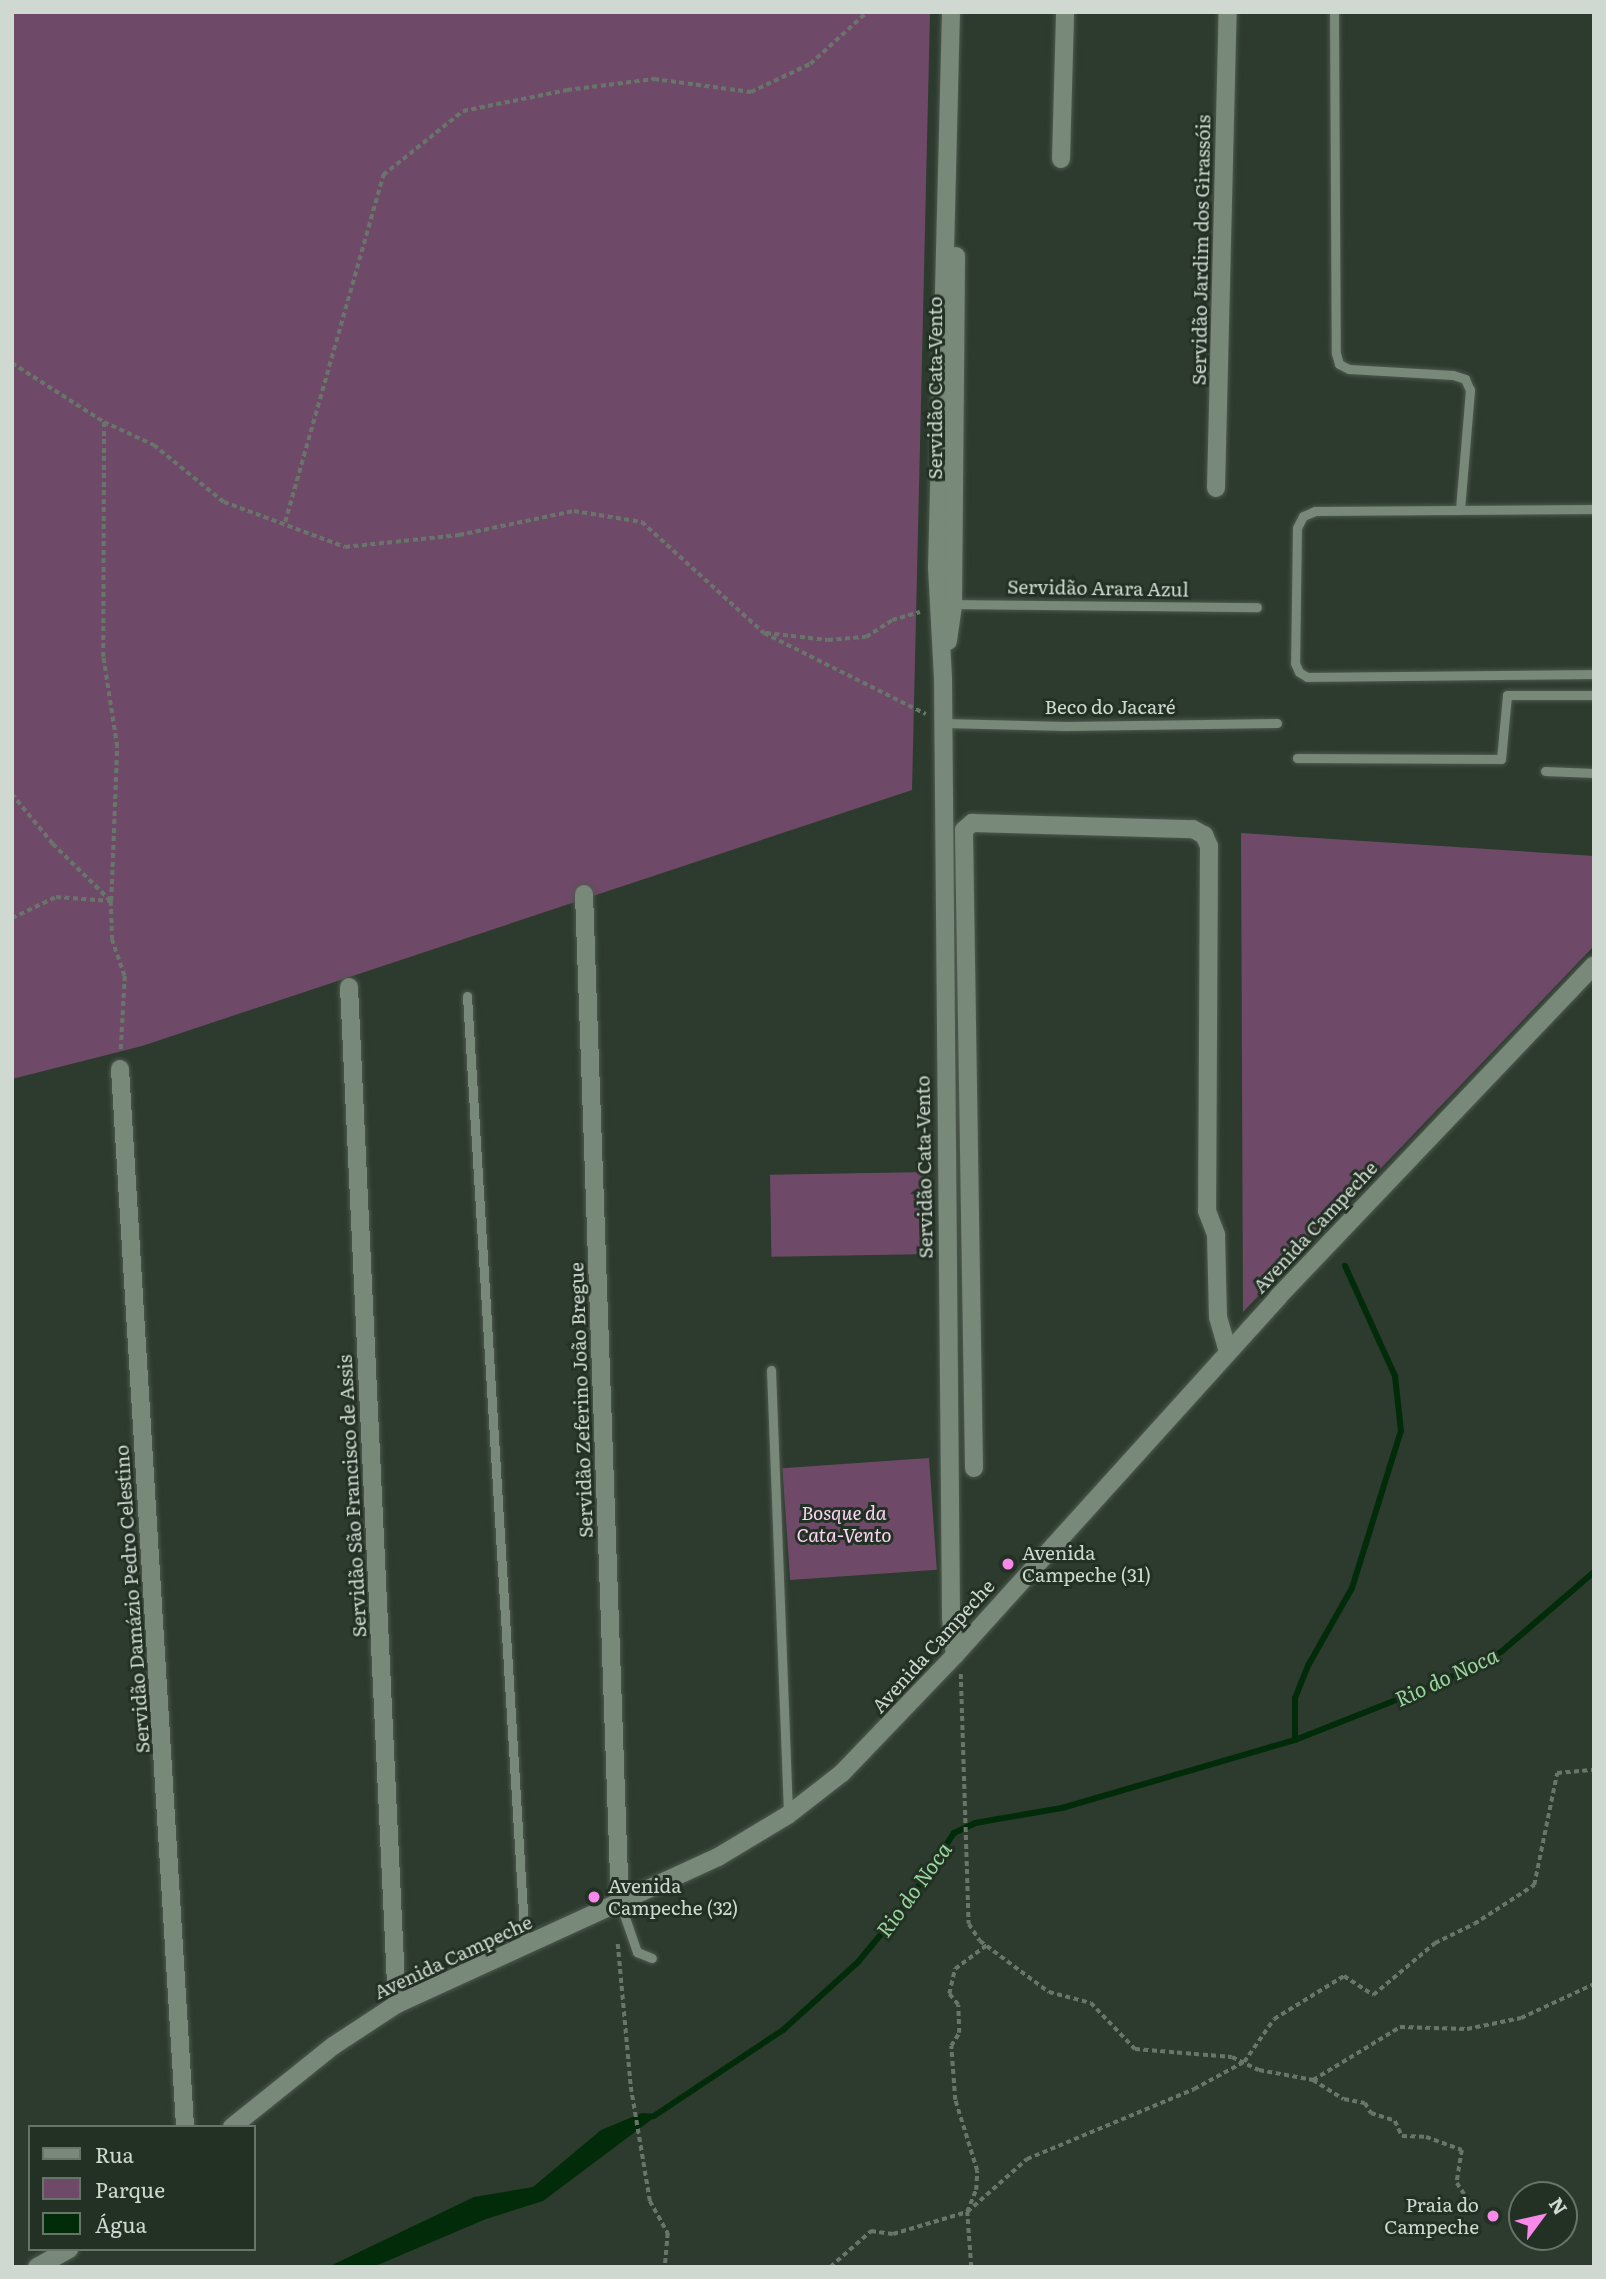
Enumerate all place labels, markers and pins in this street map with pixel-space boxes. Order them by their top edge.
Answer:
place label: Avenida Campeche (31) [1022,1542,1151,1586]
marker: Avenida Campeche (31) [1000,1556,1016,1572]
place label: Avenida Campeche (32) [608,1875,738,1919]
marker: Avenida Campeche (32) [586,1889,602,1905]
place label: Praia do Campeche [1384,2194,1479,2238]
marker: Praia do Campeche [1485,2208,1501,2224]

